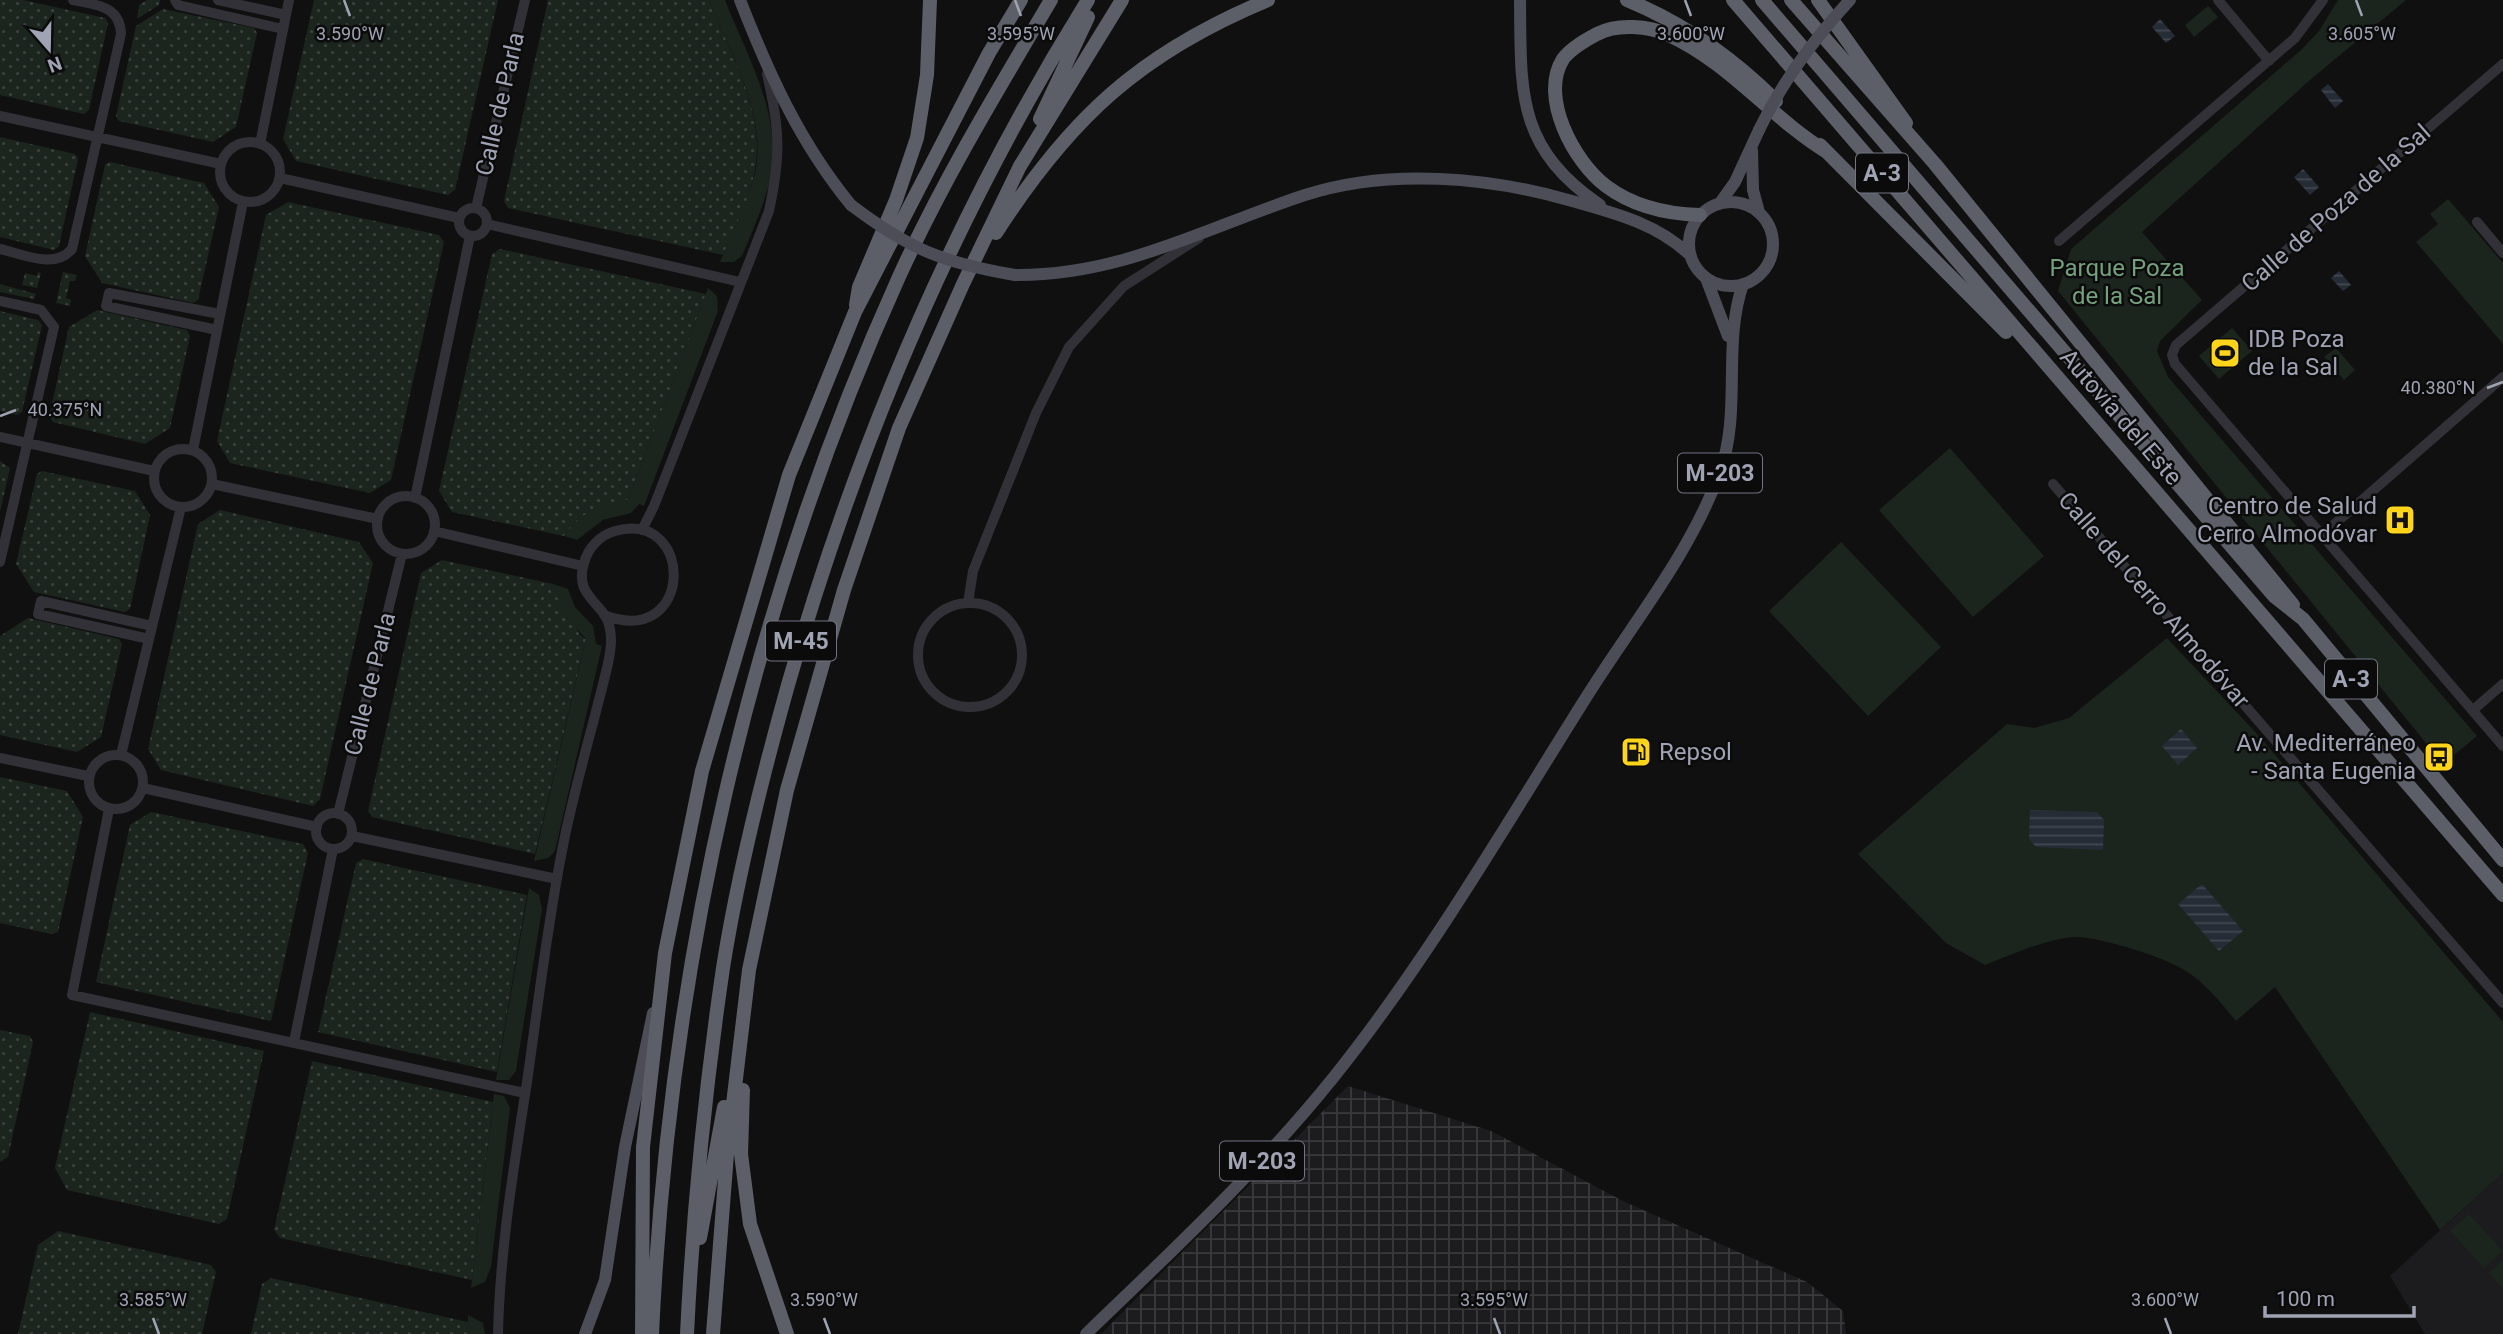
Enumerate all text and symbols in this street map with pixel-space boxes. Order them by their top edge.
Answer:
north arrow [14,14,84,84]
text: 3.590°W [316,23,384,44]
text: 3.595°W [987,23,1055,44]
text: 3.600°W [1657,23,1725,44]
text: 3.605°W [2328,23,2396,44]
street label: Calle de Parla [470,30,530,178]
text: N [44,51,65,78]
street label: Calle de Poza de la Sal [2236,118,2436,298]
road number: A-3 [1856,154,1908,192]
park label: Parque Poza de la Sal [2050,254,2184,310]
place label: IDB Poza de la Sal [2248,325,2345,381]
sports icon: IDB Poza de la Sal [2208,336,2242,370]
street label: Autovía del Este [2054,343,2188,491]
text: 40.380°N [2401,377,2475,398]
text: 40.375°N [28,399,102,420]
road number: M-203 [1678,453,1762,492]
street label: Calle del Cerro Almodóvar [2053,486,2255,714]
place label: Centro de Salud Cerro Almodóvar [2197,492,2377,548]
hospital icon: Centro de Salud Cerro Almodóvar [2383,503,2417,537]
street label: Calle de Parla [339,610,401,758]
road number: M-45 [766,622,836,660]
road number: A-3 [2325,660,2377,698]
place label: Av. Mediterráneo - Santa Eugenia [2236,729,2416,785]
fuel station icon: Repsol [1619,735,1653,769]
place label: Repsol [1659,738,1732,766]
bus stop icon: Av. Mediterráneo - Santa Eugenia [2422,740,2456,774]
road number: M-203 [1220,1142,1304,1180]
scale bar [2265,1274,2414,1318]
text: 100 m [2276,1287,2335,1311]
text: 3.585°W [119,1289,187,1310]
text: 3.590°W [790,1289,858,1310]
text: 3.595°W [1460,1289,1528,1310]
text: 3.600°W [2131,1289,2199,1310]

